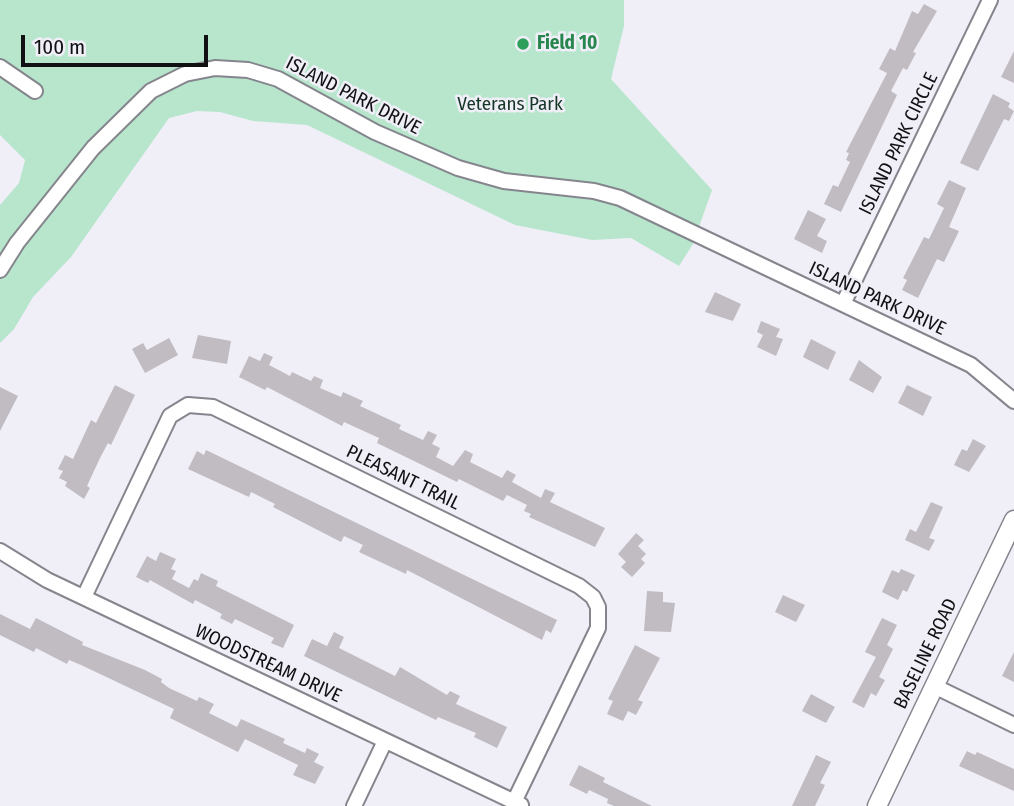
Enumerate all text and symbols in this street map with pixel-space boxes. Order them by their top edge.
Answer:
scale bar [24,21,212,65]
place label: Field 10 [537,33,597,55]
text: 100 m [34,34,85,60]
marker: Field 10 [515,36,531,52]
street label: ISLAND PARK DRIVE [282,52,424,140]
street label: ISLAND PARK CIRCLE [855,69,943,219]
park label: Veterans Park [457,94,563,116]
street label: ISLAND PARK DRIVE [805,257,949,341]
street label: PLEASANT TRAIL [342,441,464,515]
street label: BASELINE ROAD [889,595,963,713]
street label: WOODSTREAM DRIVE [191,620,345,708]

